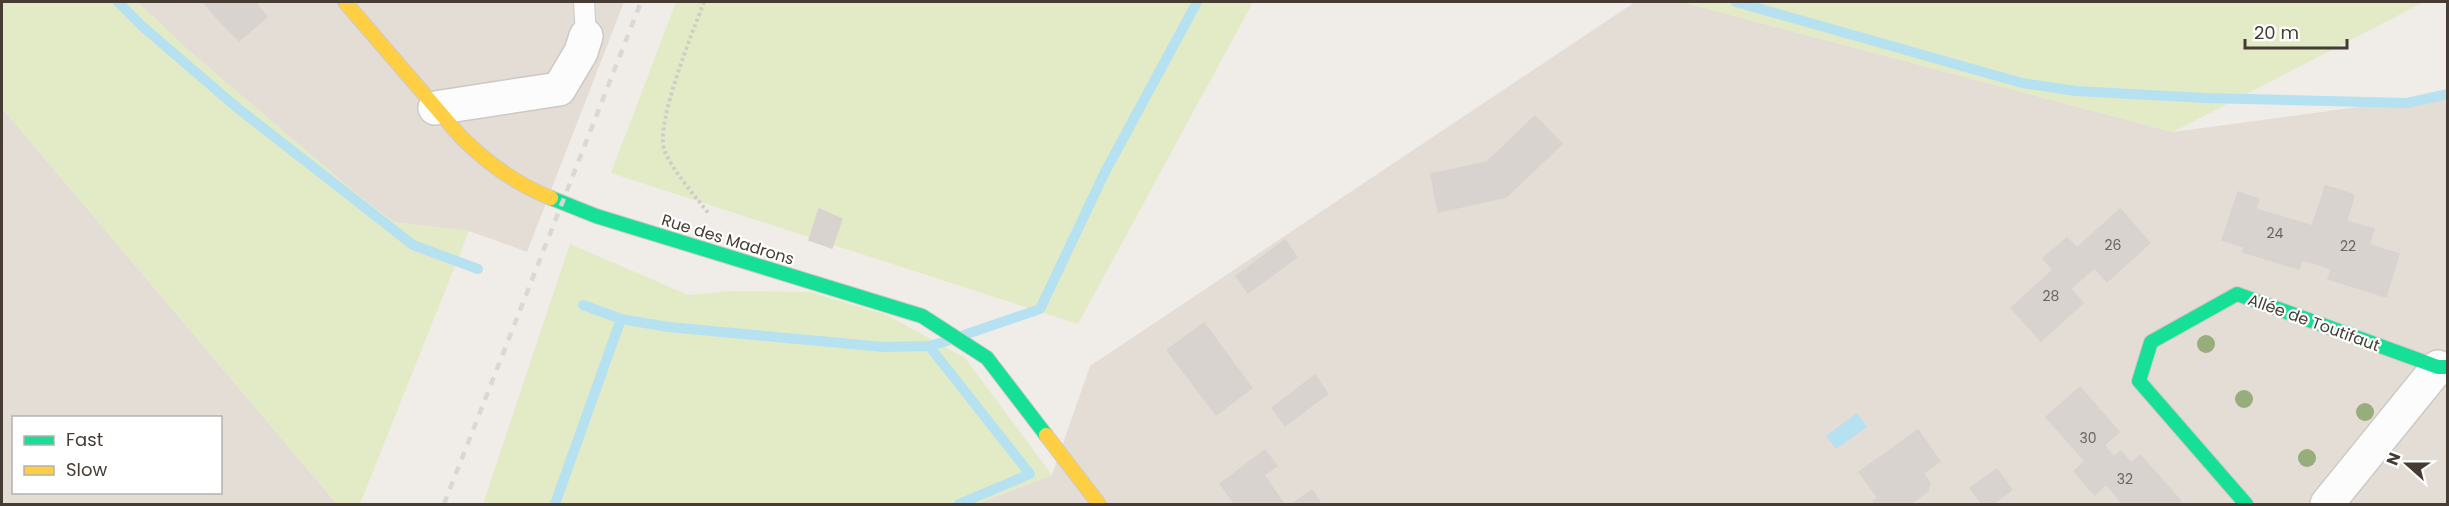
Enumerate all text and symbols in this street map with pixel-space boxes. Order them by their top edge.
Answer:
scale bar [2245,12,2347,50]
text: 20 m [2254,20,2299,45]
street label: Rue des Madrons [659,208,797,271]
house number: 24 [2267,223,2284,243]
house number: 26 [2105,235,2122,255]
house number: 22 [2340,236,2356,256]
house number: 28 [2043,286,2060,306]
street label: Allée de Toutifaut [2245,288,2383,357]
legend [12,416,222,494]
text: Fast [66,427,103,452]
house number: 30 [2079,428,2097,448]
north arrow [2377,434,2437,494]
text: N [2381,449,2406,469]
text: Slow [66,457,108,482]
house number: 32 [2117,469,2133,489]

